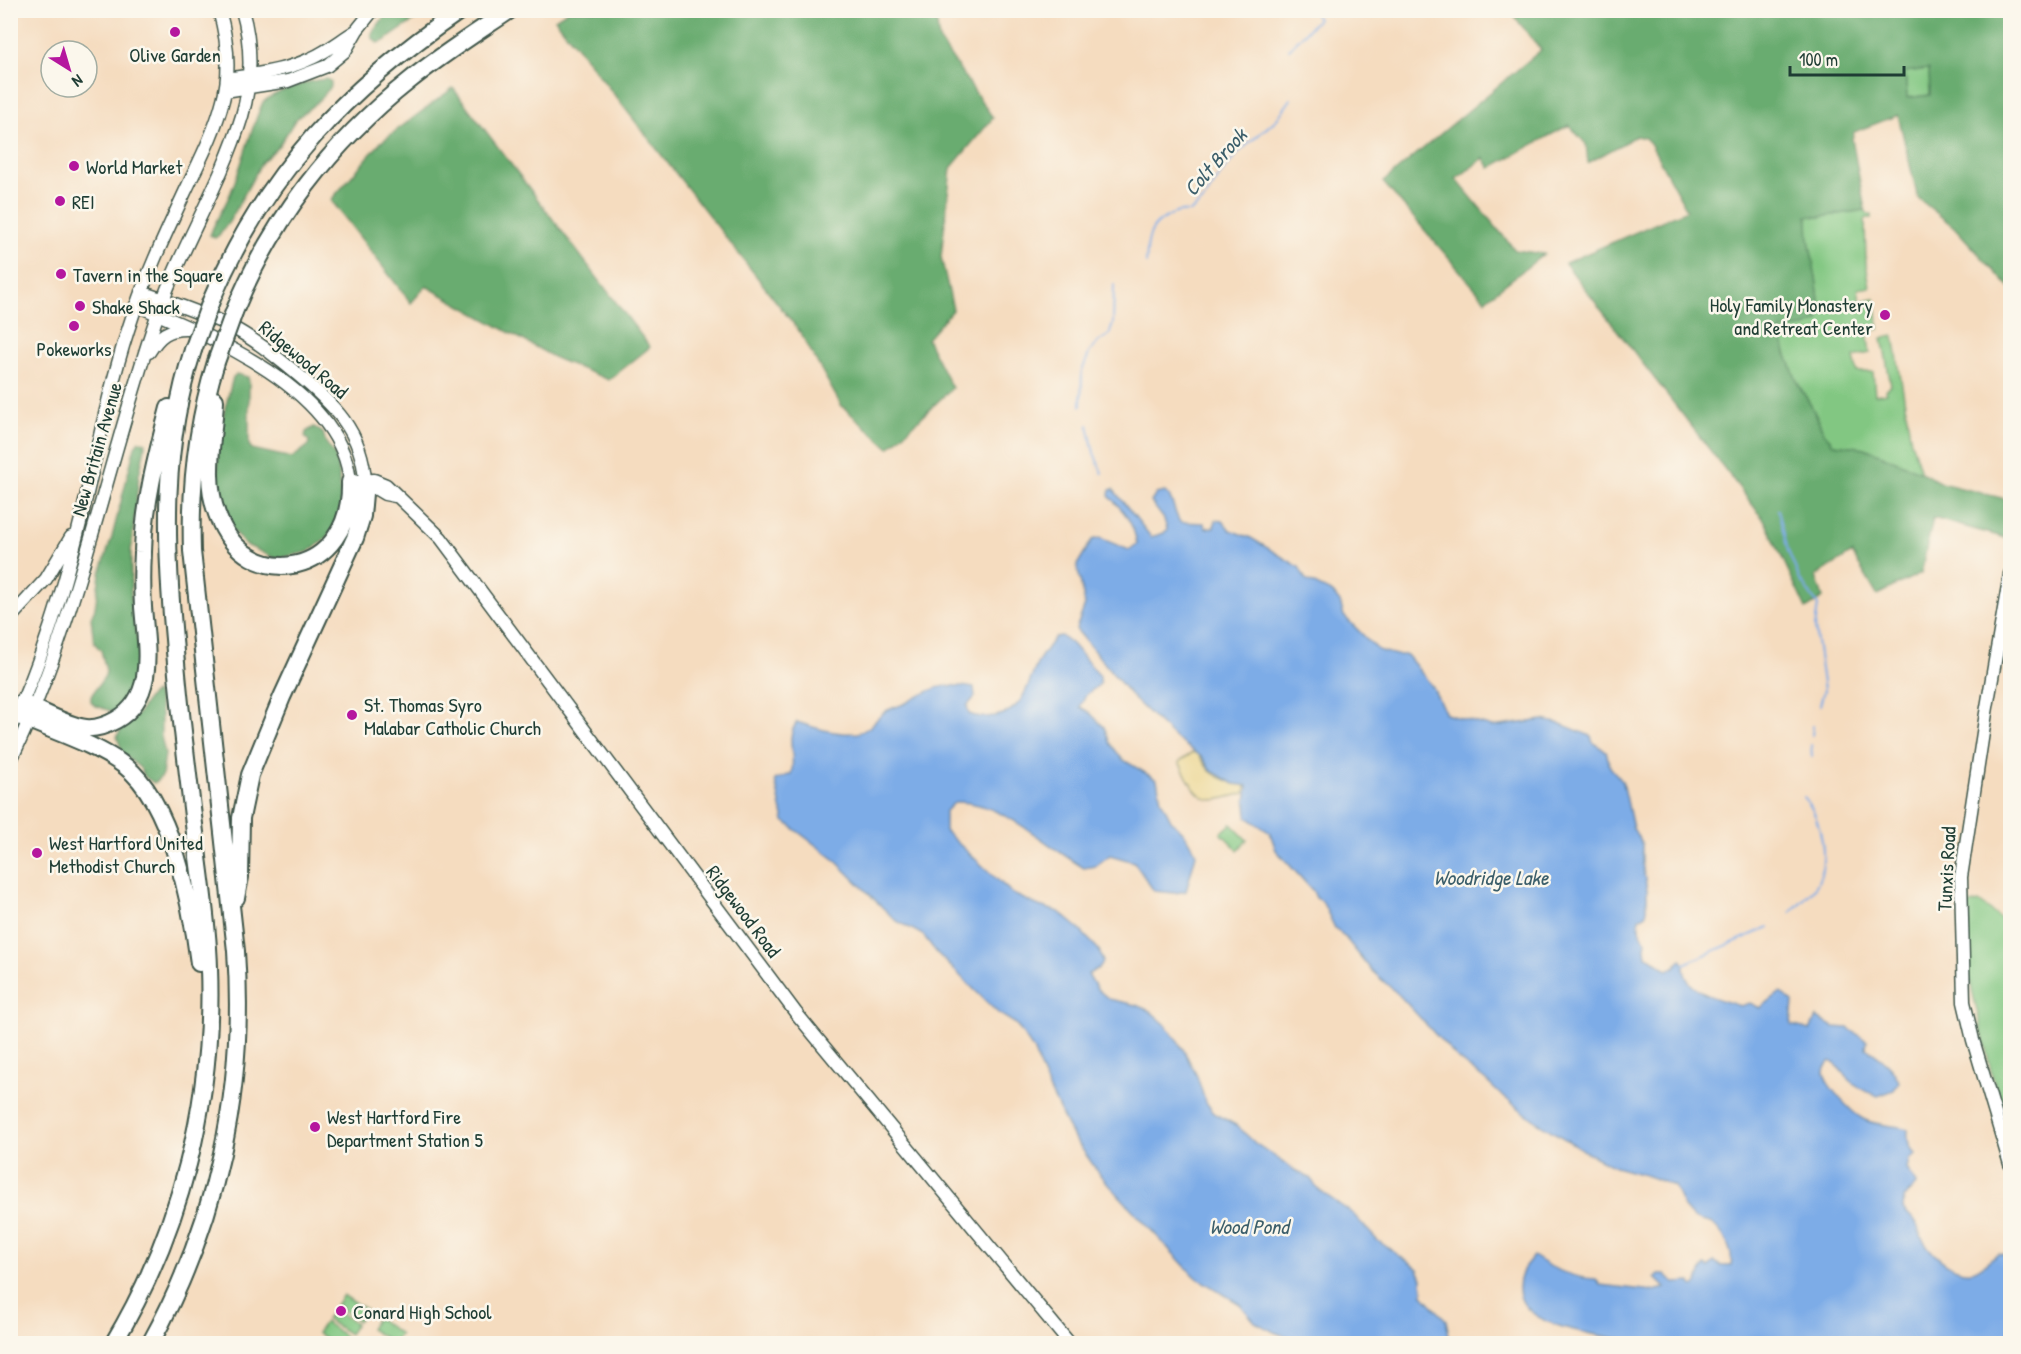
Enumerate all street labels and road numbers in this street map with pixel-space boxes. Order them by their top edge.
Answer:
street label: Ridgewood Road [254,314,354,404]
street label: New Britain Avenue [64,379,128,519]
street label: Tunxis Road [1930,826,1962,912]
street label: Ridgewood Road [700,859,788,963]

